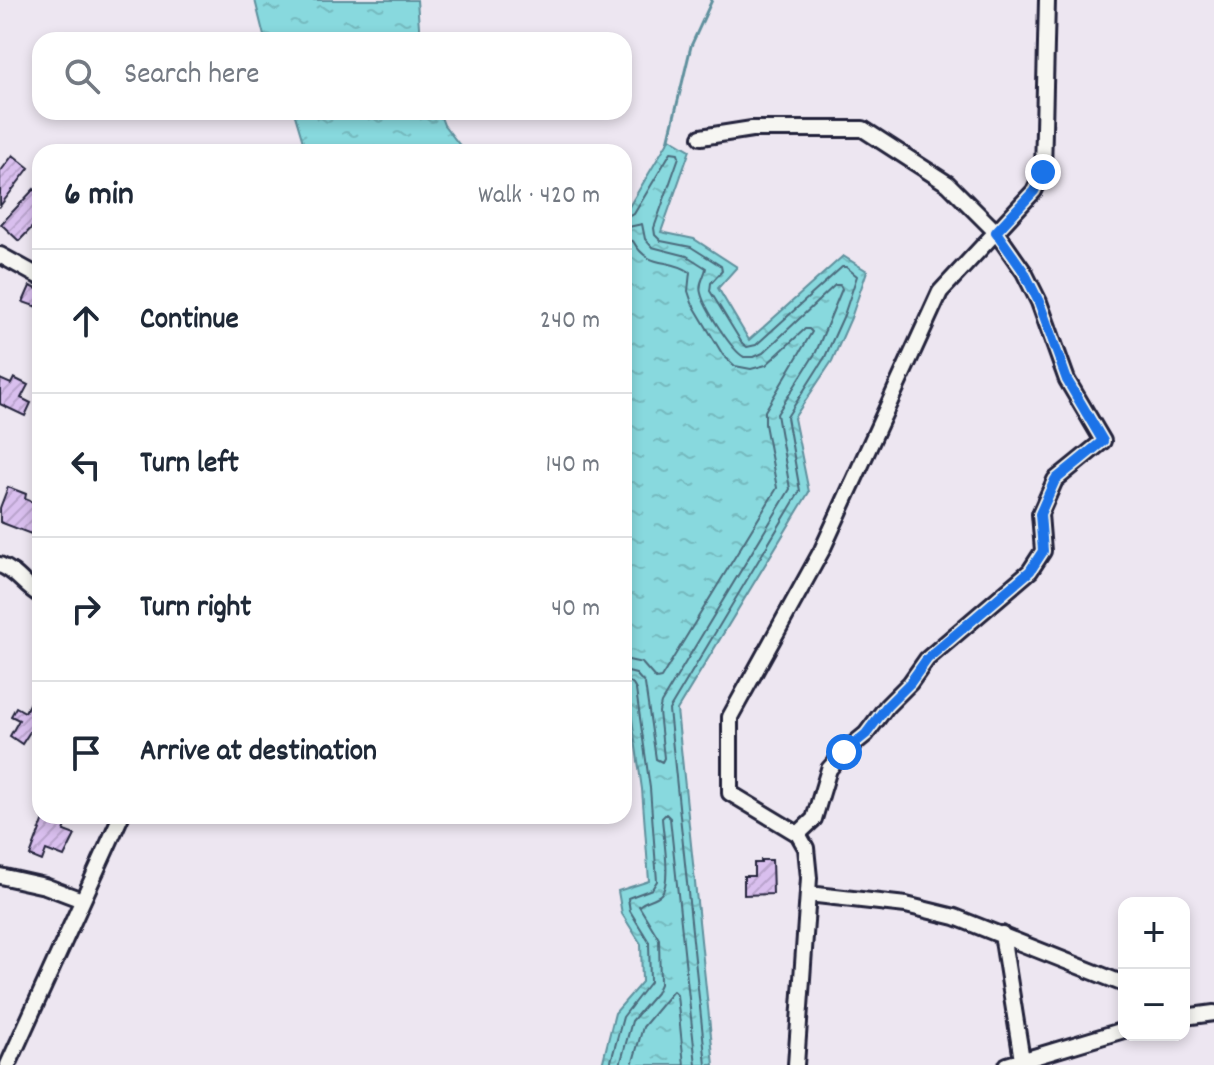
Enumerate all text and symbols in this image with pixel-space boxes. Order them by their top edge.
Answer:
search box [32,32,632,120]
icon: search [60,54,104,98]
text: Search here [124,55,260,98]
route end [1025,154,1061,190]
text: 6 min [64,172,134,221]
text: Walk · 420 m [478,178,600,215]
icon: ahead [64,299,108,343]
text: Continue [140,300,239,343]
text: 240 m [540,303,600,340]
icon: left [64,443,108,487]
text: Turn left [140,444,239,487]
text: 140 m [546,447,600,484]
icon: right [64,587,108,631]
text: Turn right [140,588,251,631]
text: 40 m [551,591,600,628]
icon: arrive [64,731,108,775]
text: Arrive at destination [140,732,377,775]
route start [826,734,862,770]
map controls [1118,897,1190,1041]
button: + [1118,897,1190,969]
button: − [1118,969,1190,1041]

